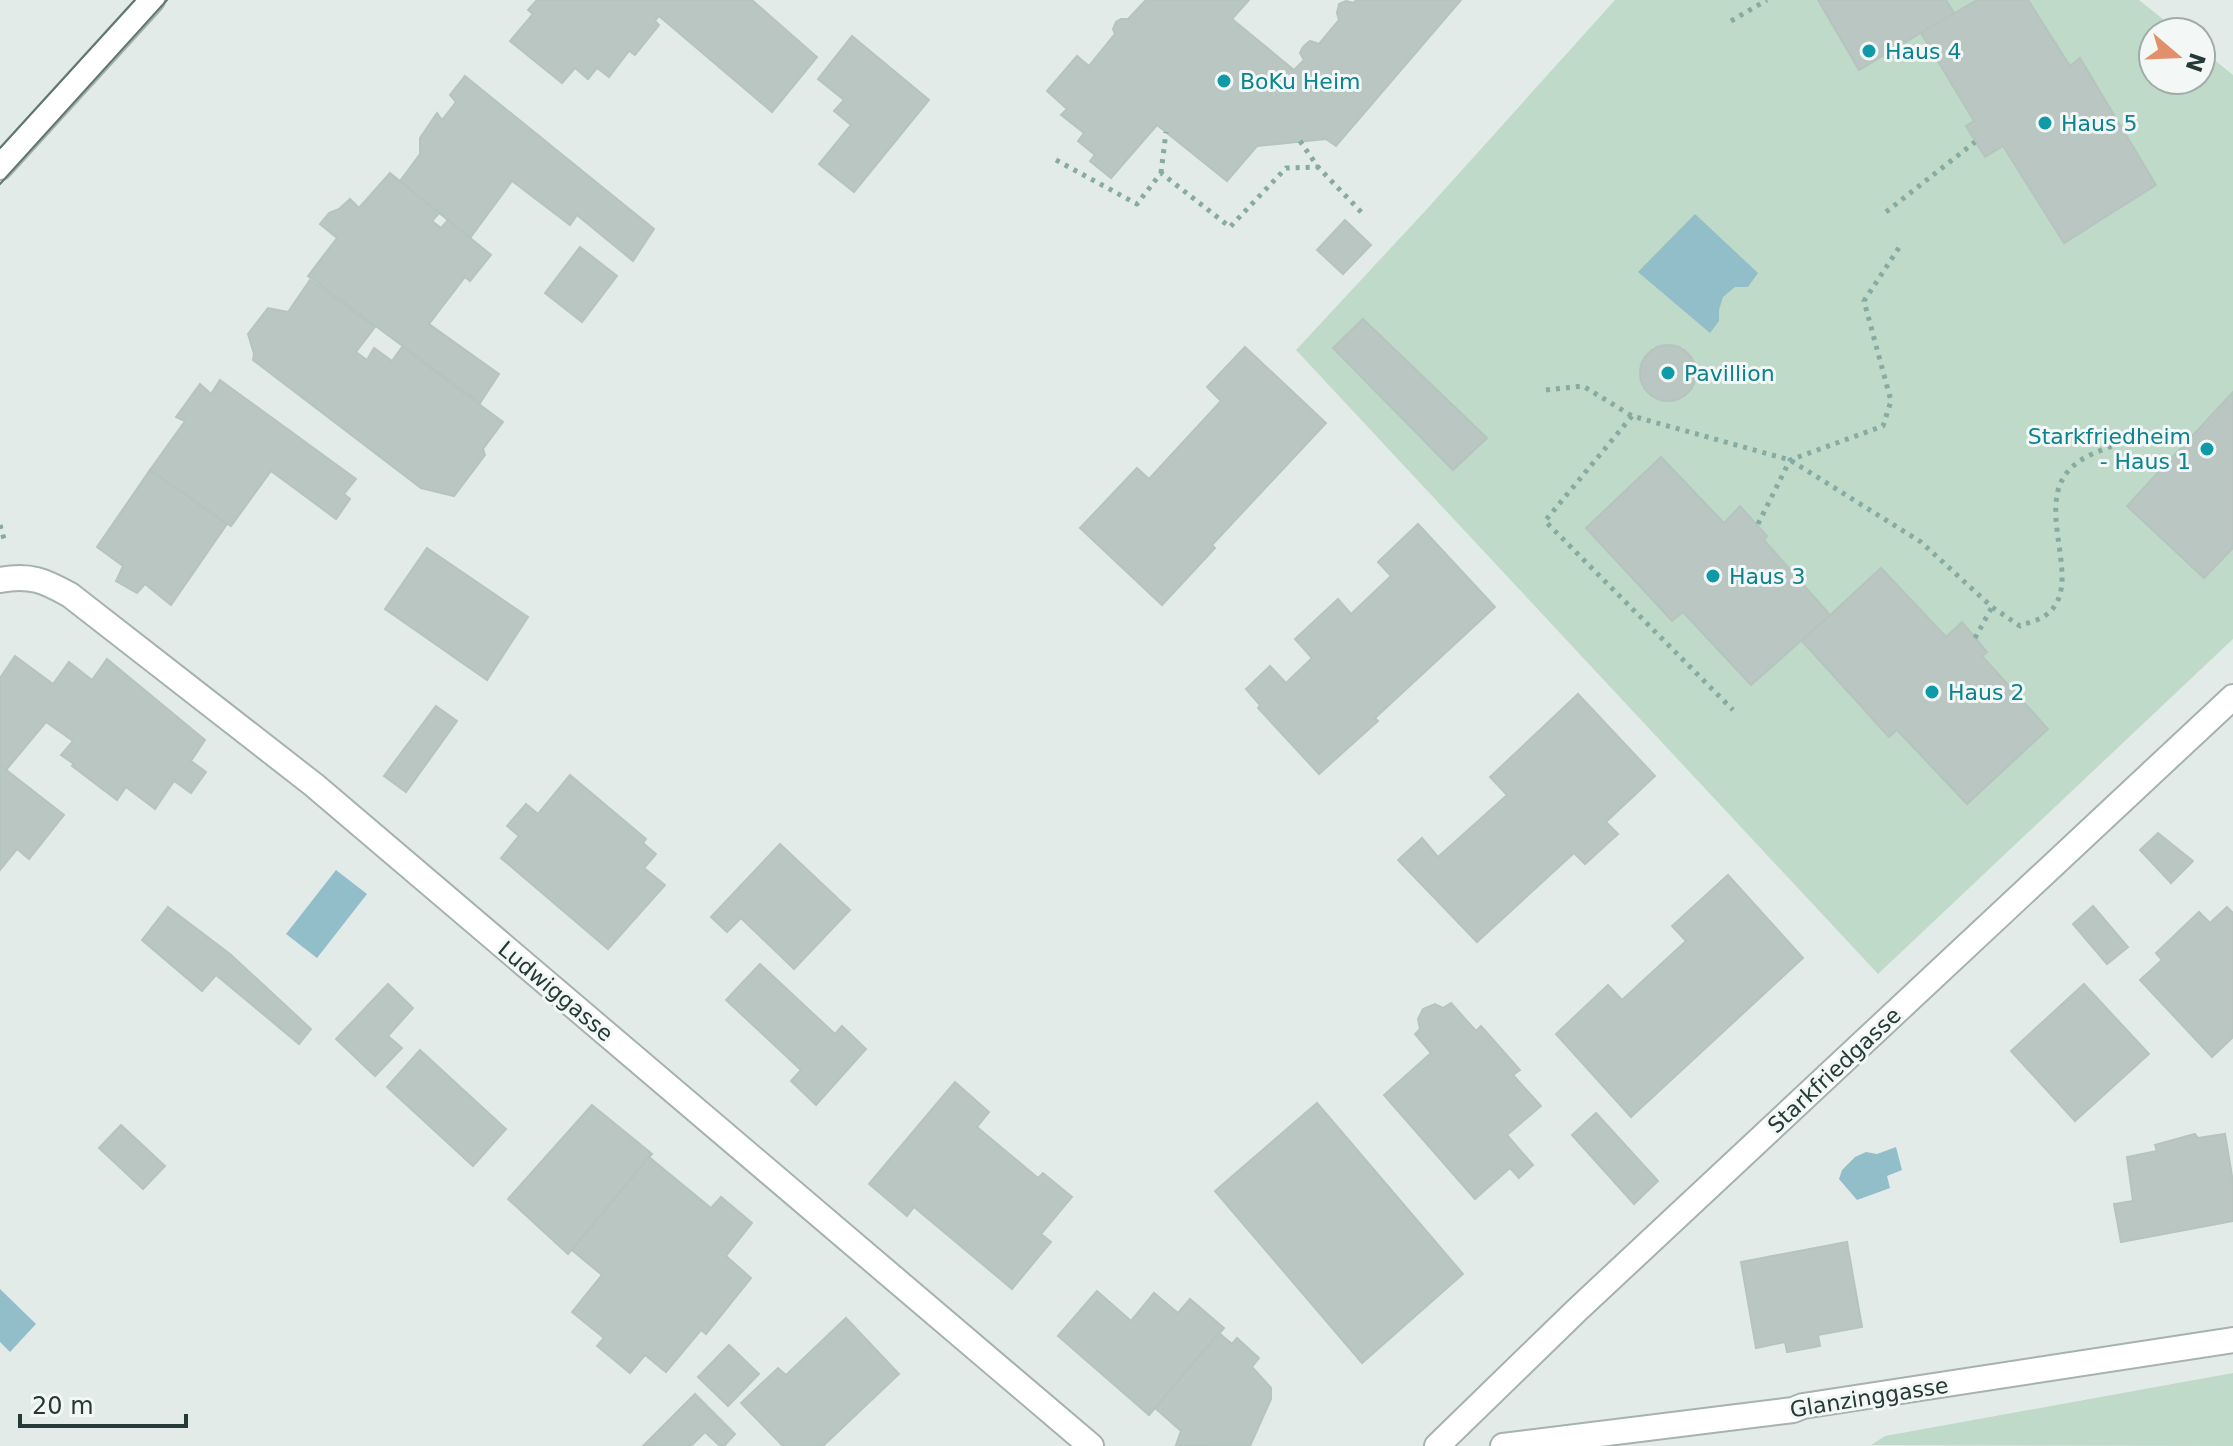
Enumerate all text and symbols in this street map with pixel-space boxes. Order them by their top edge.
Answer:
north arrow [2137,16,2217,96]
place label: Haus 4 [1885,39,1961,64]
marker: Haus 4 [1860,42,1878,60]
text: N [2181,50,2210,75]
place label: BoKu Heim [1240,69,1360,94]
marker: BoKu Heim [1215,72,1233,90]
place label: Haus 5 [2061,111,2137,136]
marker: Haus 5 [2036,114,2054,132]
place label: Pavillion [1684,361,1775,386]
marker: Pavillion [1659,364,1677,382]
place label: Starkfriedheim - Haus 1 [2028,424,2191,474]
marker: Starkfriedheim - Haus 1 [2198,440,2216,458]
place label: Haus 3 [1729,564,1805,589]
marker: Haus 3 [1704,567,1722,585]
place label: Haus 2 [1948,680,2024,705]
marker: Haus 2 [1923,683,1941,701]
street label: Ludwiggasse [493,936,618,1047]
street label: Starkfriedgasse [1763,1003,1906,1138]
street label: Glanzinggasse [1788,1373,1950,1422]
scale bar [20,1378,186,1428]
text: 20 m [32,1392,94,1420]

